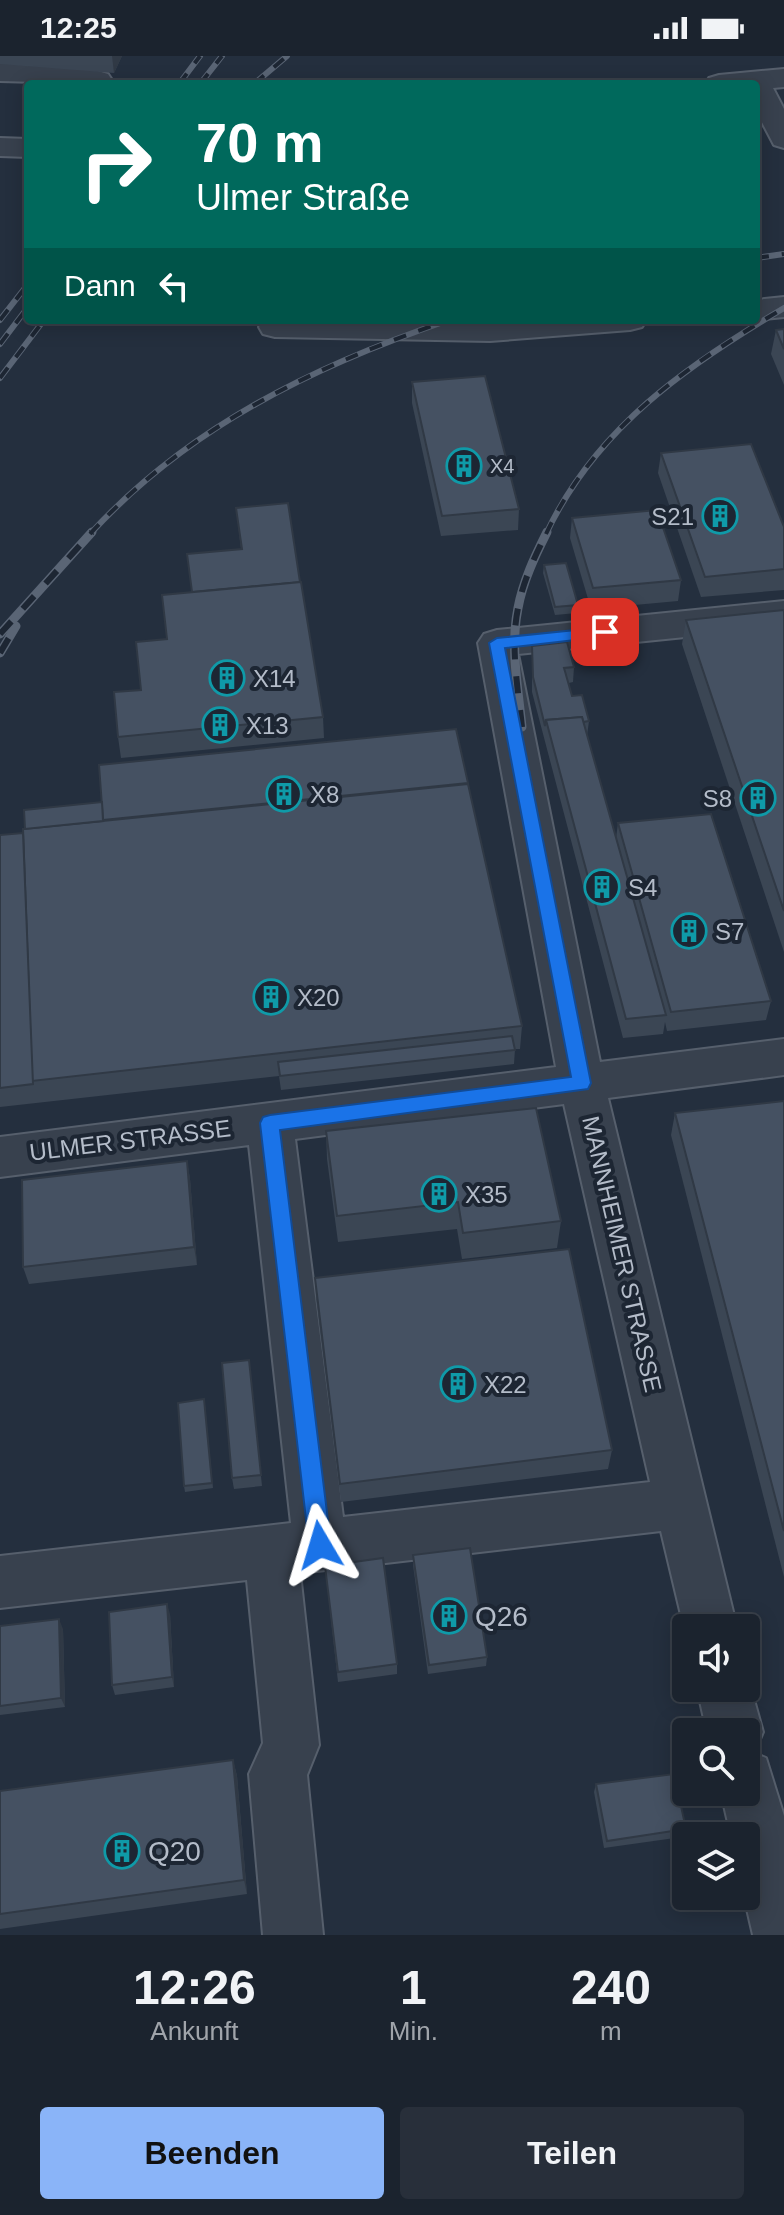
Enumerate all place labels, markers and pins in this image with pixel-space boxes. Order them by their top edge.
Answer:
building icon: X4 [445,447,483,485]
place label: X4 [490,455,514,477]
building icon: S21 [701,497,739,535]
place label: S21 [651,503,694,530]
pin [571,598,639,666]
building icon: X14 [208,659,246,697]
place label: X14 [253,665,296,692]
building icon: X13 [201,706,239,744]
place label: X13 [246,712,289,739]
building icon: X8 [265,775,303,813]
building icon: S8 [739,779,777,817]
place label: X8 [310,781,339,808]
place label: S8 [703,785,732,812]
building icon: S4 [583,868,621,906]
place label: S4 [628,874,657,901]
building icon: S7 [670,912,708,950]
place label: S7 [715,918,744,945]
building icon: X20 [252,978,290,1016]
place label: X20 [297,984,340,1011]
building icon: X35 [420,1175,458,1213]
place label: X35 [465,1181,508,1208]
building icon: X22 [439,1365,477,1403]
place label: X22 [484,1371,527,1398]
building icon: Q26 [430,1597,468,1635]
place label: Q26 [475,1601,528,1632]
building icon: Q20 [103,1832,141,1870]
place label: Q20 [148,1836,201,1867]

